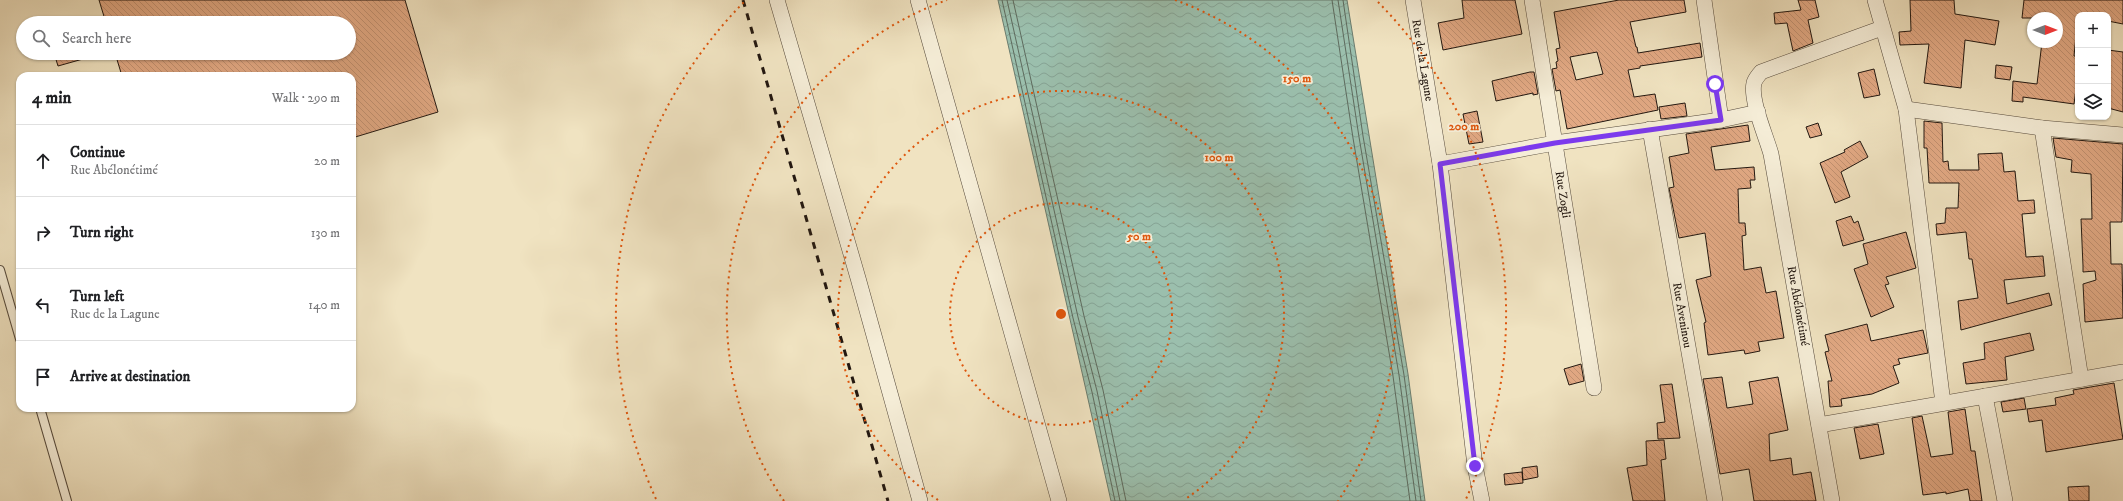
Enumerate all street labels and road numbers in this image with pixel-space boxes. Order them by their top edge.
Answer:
street label: Rue de la Lagune [1409,18,1437,102]
street label: Rue Zogli [1552,170,1574,219]
street label: Rue Abélonétimé [1784,265,1812,347]
street label: Rue Aveninou [1669,281,1696,349]

